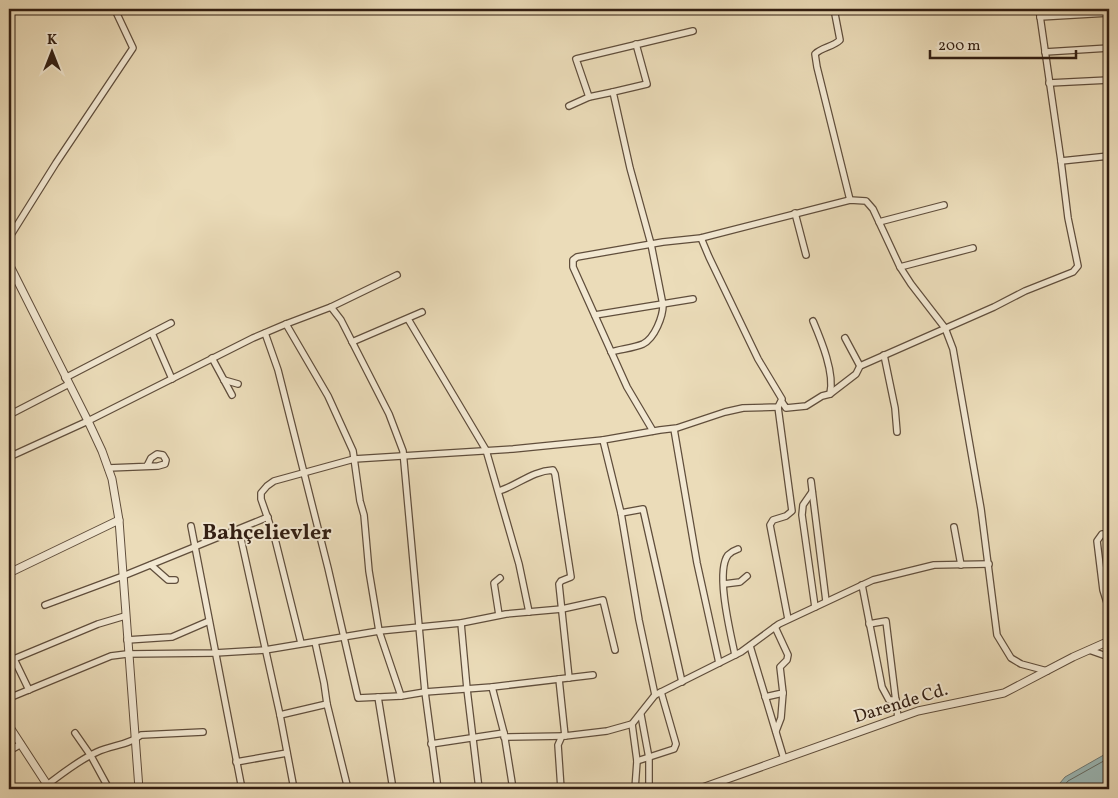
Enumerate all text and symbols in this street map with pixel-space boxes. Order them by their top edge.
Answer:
north arrow [28,28,78,78]
scale bar [930,28,1077,60]
text: K [47,31,57,50]
text: 200 m [938,36,981,57]
district label: Bahçelievler [202,518,332,549]
street label: Darende Cd. [851,678,951,730]

